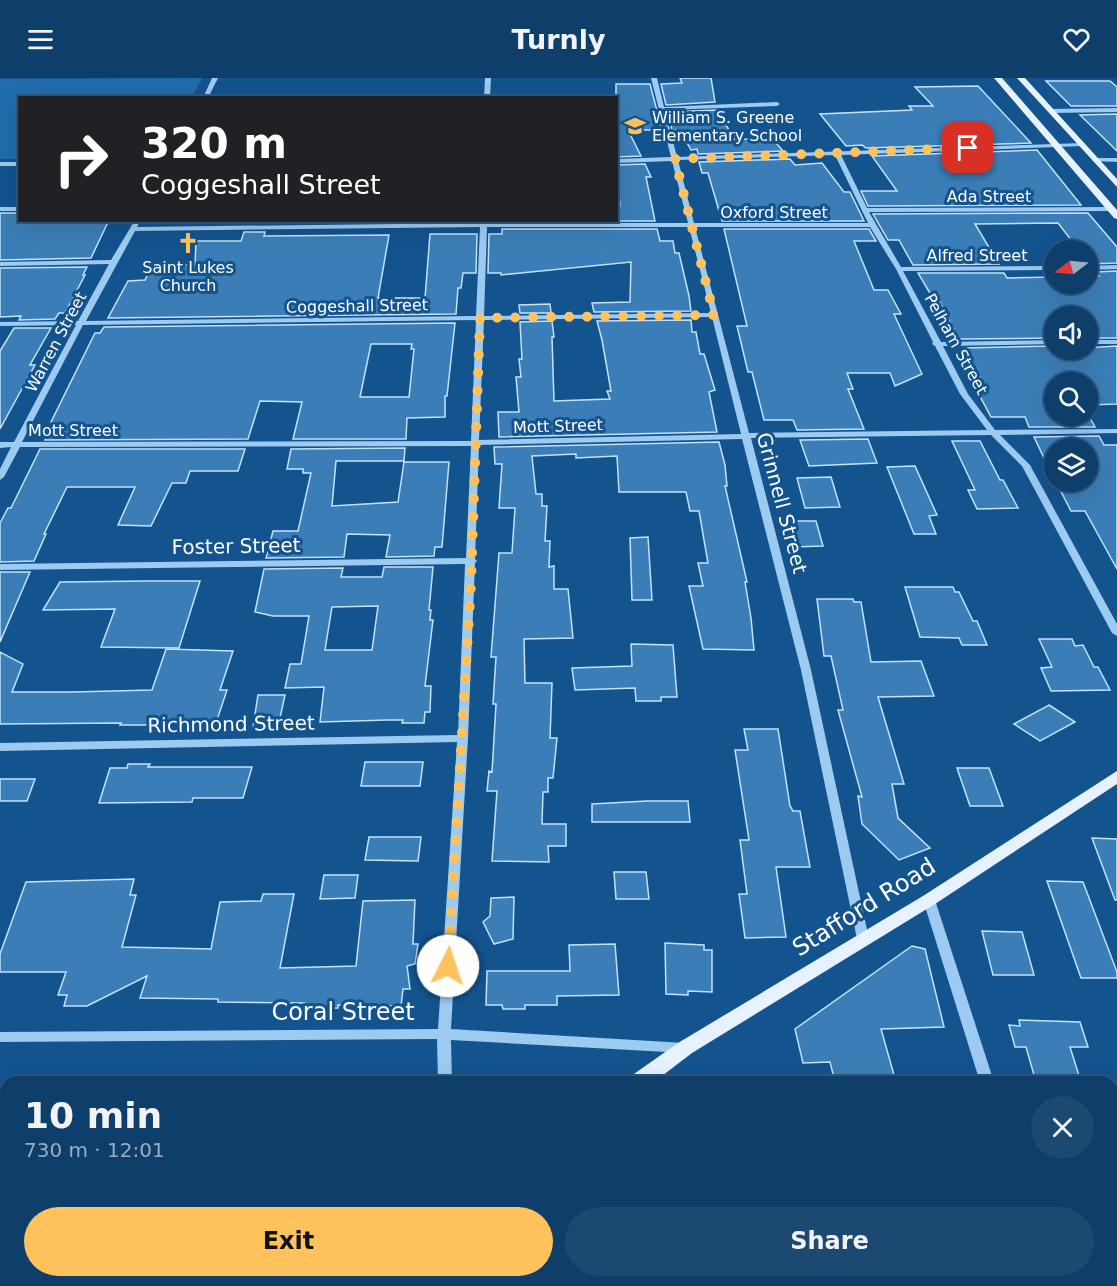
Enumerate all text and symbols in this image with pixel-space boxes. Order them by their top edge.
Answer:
icon: menu [24,23,57,56]
icon: heart [1060,23,1093,56]
text: Turnly [511,24,606,55]
place label: William S. Greene Elementary School [652,108,802,145]
school or university icon: William S. Greene Elementary School [623,114,647,138]
text: 320 m [141,119,287,168]
icon: right [42,120,120,198]
pin [942,122,993,173]
icon: arrive [951,131,984,164]
text: Coggeshall Street [141,169,381,200]
street label: Ada Street [947,187,1031,206]
street label: Oxford Street [720,203,828,222]
church icon: Saint Lukes Church [176,231,200,255]
north arrow [1044,240,1098,294]
map controls [1044,240,1098,492]
street label: Alfred Street [927,246,1027,265]
place label: Saint Lukes Church [142,258,234,295]
street label: Warren Street [22,289,90,395]
street label: Pelham Street [920,290,992,398]
street label: Coggeshall Street [286,295,428,317]
button: sound [1044,306,1098,360]
button: search [1044,372,1098,426]
street label: Mott Street [513,415,603,437]
street label: Mott Street [28,421,118,440]
street label: Grinnell Street [752,430,812,576]
button: layers [1044,438,1098,492]
street label: Foster Street [171,533,301,559]
street label: Richmond Street [147,711,315,737]
street label: Stafford Road [787,852,941,962]
position arrow [416,934,480,998]
street label: Coral Street [271,998,415,1026]
text: 10 min [24,1095,162,1136]
button: close [1031,1096,1094,1159]
text: 730 m · 12:01 [24,1138,165,1162]
button: Exit [24,1207,553,1276]
button: Share [565,1207,1094,1276]

